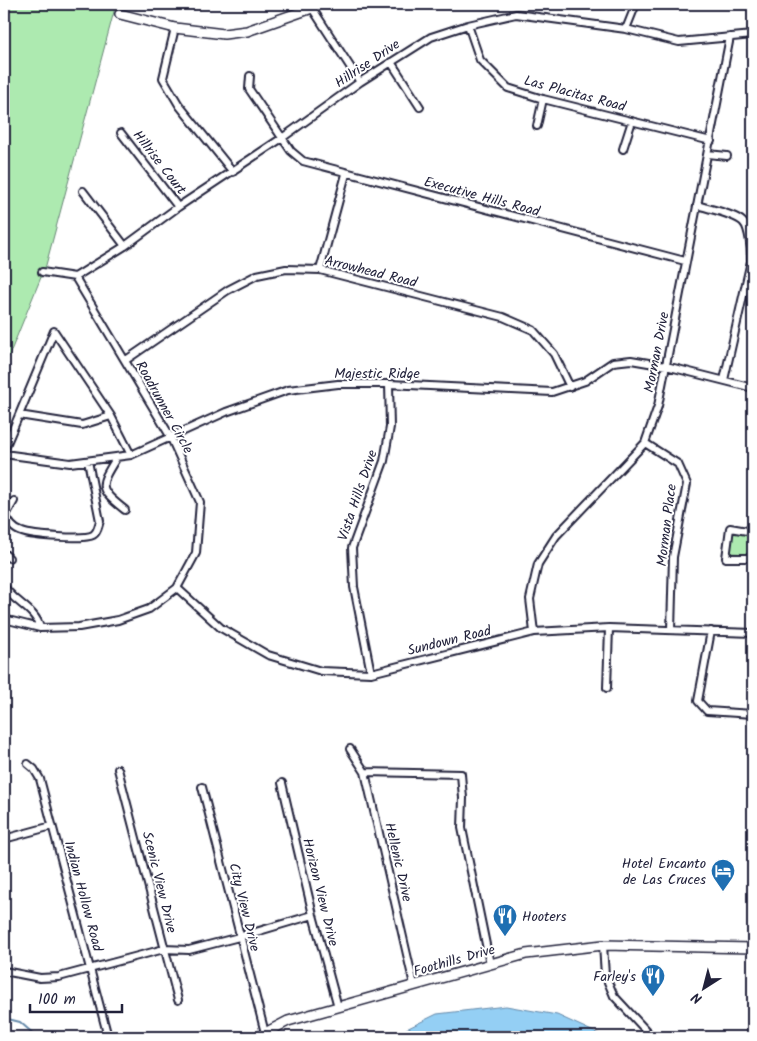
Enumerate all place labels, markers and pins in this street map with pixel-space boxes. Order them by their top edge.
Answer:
place label: Hotel Encanto de Las Cruces [622,853,706,891]
hotel icon: Hotel Encanto de Las Cruces [710,858,736,892]
restaurant icon: Hooters [492,903,518,937]
place label: Hooters [522,906,566,928]
restaurant icon: Farley's [640,963,666,997]
place label: Farley's [593,966,636,988]

